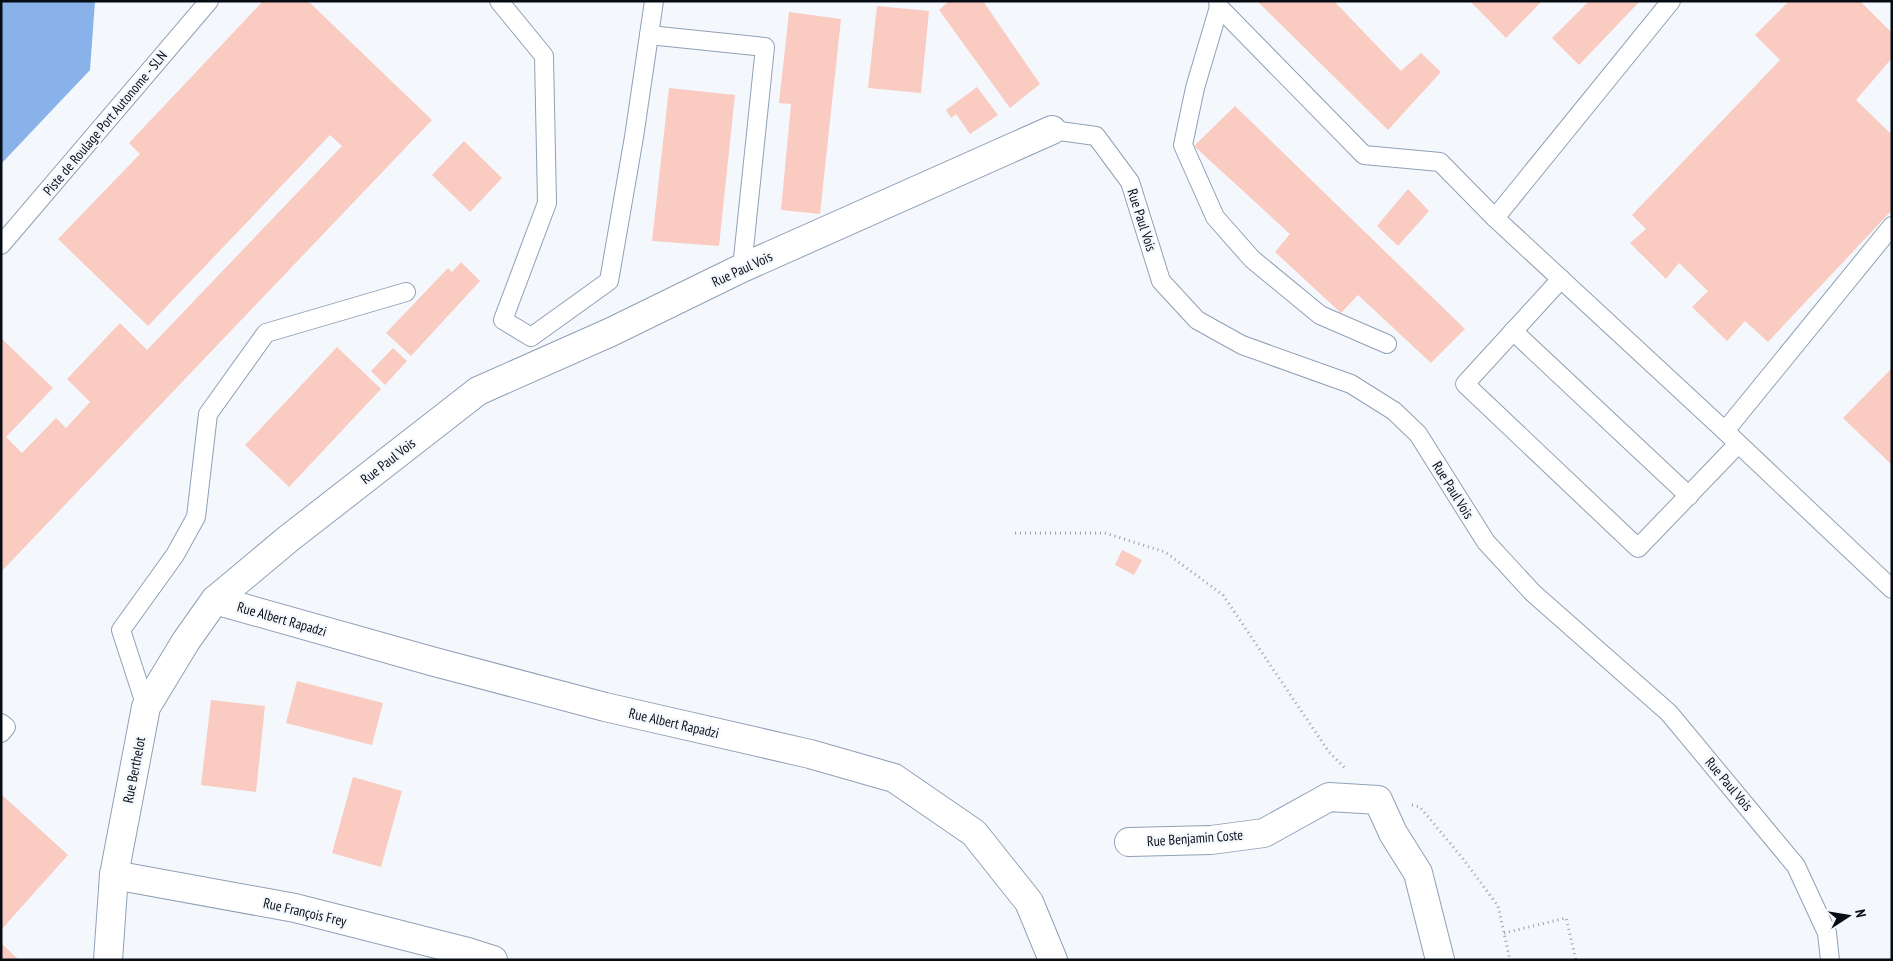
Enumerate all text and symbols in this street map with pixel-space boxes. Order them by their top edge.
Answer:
street label: Piste de Roulage Port Autonome - SLN [39,47,171,199]
street label: Rue Paul Vois [1123,186,1161,254]
street label: Rue Paul Vois [709,247,775,291]
street label: Rue Paul Vois [357,434,419,488]
street label: Rue Paul Vois [1428,458,1478,522]
street label: Rue Albert Rapadzi [235,598,329,640]
street label: Rue Albert Rapadzi [627,704,721,742]
street label: Rue Berthelot [119,735,149,805]
street label: Rue Paul Vois [1701,753,1757,815]
street label: Rue Benjamin Coste [1146,826,1244,850]
north arrow [1823,891,1873,941]
street label: Rue François Frey [262,894,349,930]
text: N [1851,908,1870,919]

